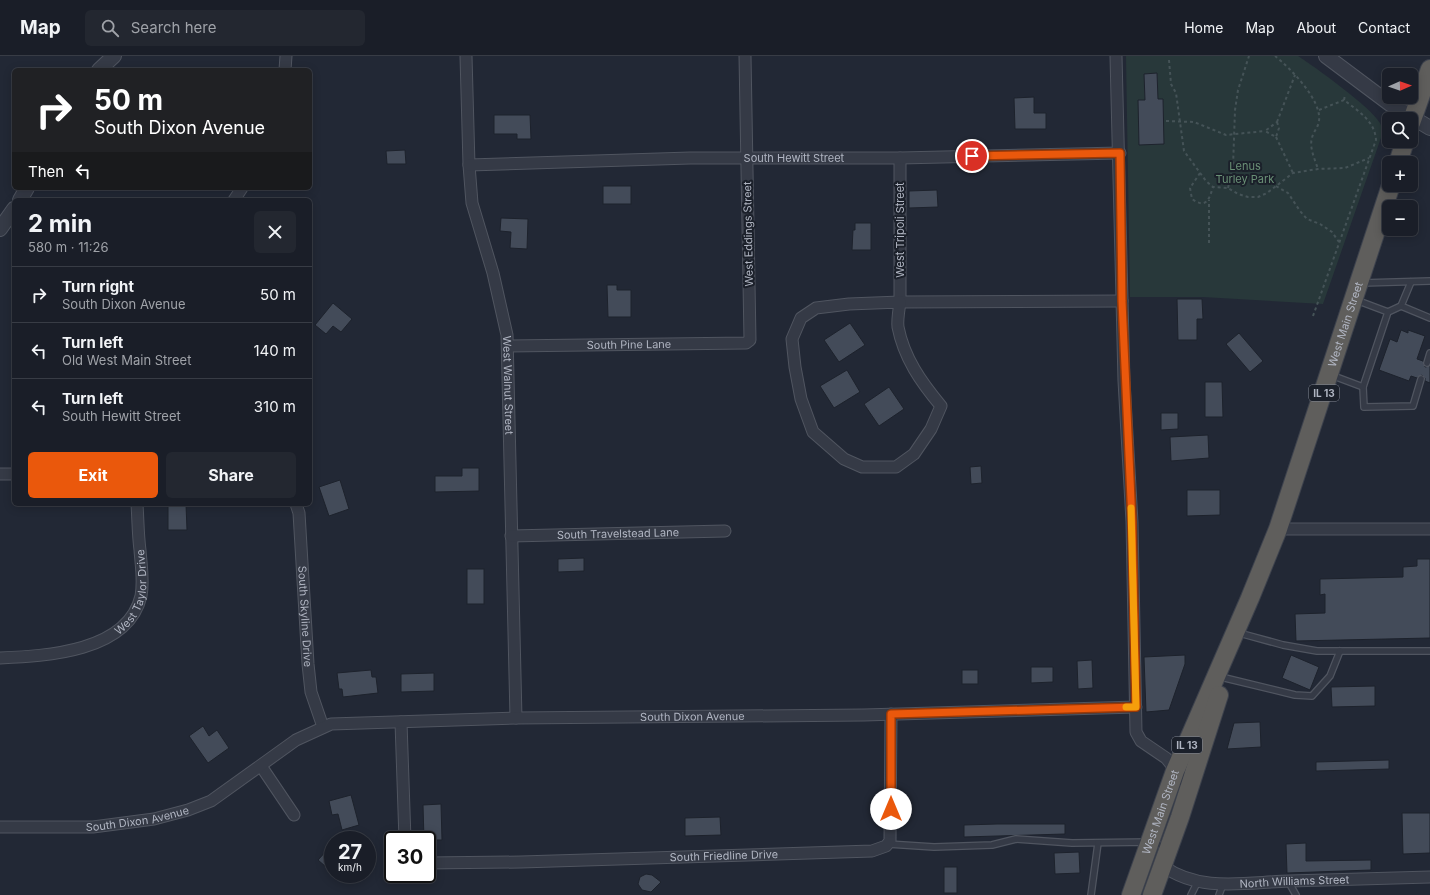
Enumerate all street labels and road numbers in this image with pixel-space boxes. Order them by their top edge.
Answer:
street label: South Hewitt Street [744,151,845,165]
street label: West Eddings Street [740,181,756,287]
street label: West Tripoli Street [893,182,907,278]
street label: West Main Street [1325,280,1366,369]
street label: West Walnut Street [500,335,516,435]
street label: South Pine Lane [587,337,671,352]
road number: IL 13 [1309,385,1339,401]
street label: South Travelstead Lane [557,525,679,542]
street label: West Taylor Drive [112,549,149,638]
street label: South Skyline Drive [295,565,315,667]
street label: South Dixon Avenue [640,709,745,724]
road number: IL 13 [1172,737,1202,753]
street label: West Main Street [1139,768,1182,856]
street label: South Dixon Avenue [86,803,190,834]
street label: South Friedline Drive [669,847,778,864]
street label: North Williams Street [1239,872,1350,891]

